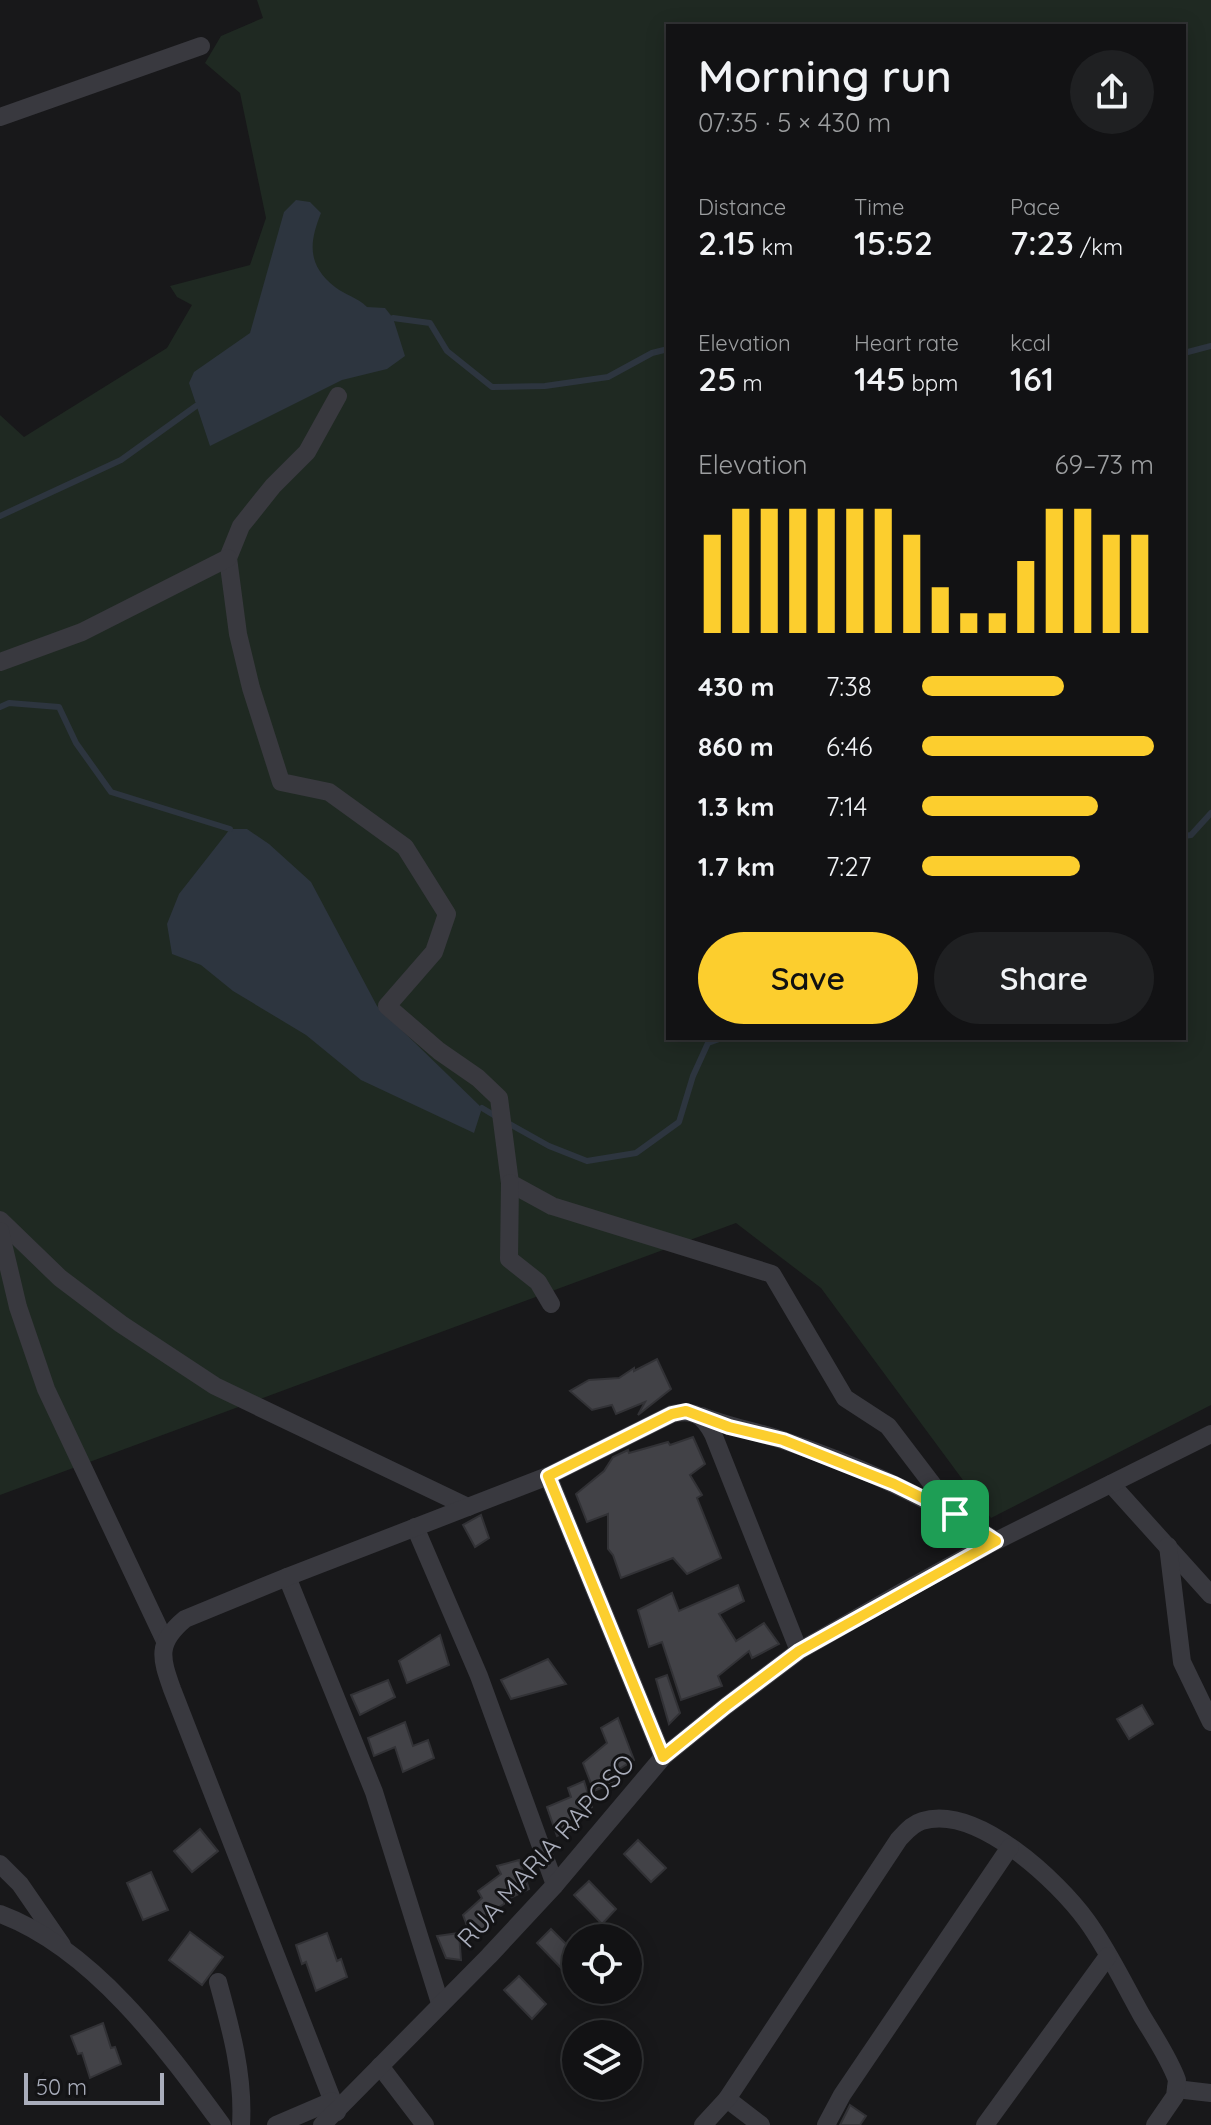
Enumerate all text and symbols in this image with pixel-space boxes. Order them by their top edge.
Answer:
text: Morning run [698,48,952,103]
button: share [1070,50,1154,134]
text: 07:35 · 5 × 430 m [698,106,891,139]
text: Distance [698,193,786,221]
text: Time [854,193,905,221]
text: Pace [1010,193,1060,221]
text: 2.15 [698,221,756,264]
text: 15:52 [854,221,933,264]
text: 7:23 [1010,221,1074,264]
text: km [756,233,793,261]
text: /km [1074,233,1123,261]
text: Elevation [698,329,791,357]
text: Heart rate [854,329,959,357]
text: kcal [1010,329,1051,357]
text: 25 [698,357,736,400]
text: 145 [854,357,906,400]
text: 161 [1010,357,1054,400]
text: m [736,369,763,397]
text: bpm [906,369,958,397]
text: Elevation [698,448,808,481]
text: 69–73 m [1054,448,1154,481]
text: 430 m [698,670,774,703]
text: 7:38 [826,670,872,703]
text: 860 m [698,730,774,763]
text: 6:46 [826,730,873,763]
text: 1.3 km [698,790,775,823]
text: 7:14 [826,790,867,823]
text: 1.7 km [698,850,775,883]
text: 7:27 [826,850,871,883]
button: Save [698,932,918,1024]
button: Share [934,932,1154,1024]
pin [921,1480,989,1548]
icon: arrive [933,1492,977,1536]
street label: RUA MARIA RAPOSO [450,1747,641,1955]
map controls [562,1924,642,2100]
button: locate [562,1924,642,2004]
button: layers [562,2020,642,2100]
scale bar [24,2069,164,2105]
text: 50 m [36,2073,87,2101]

